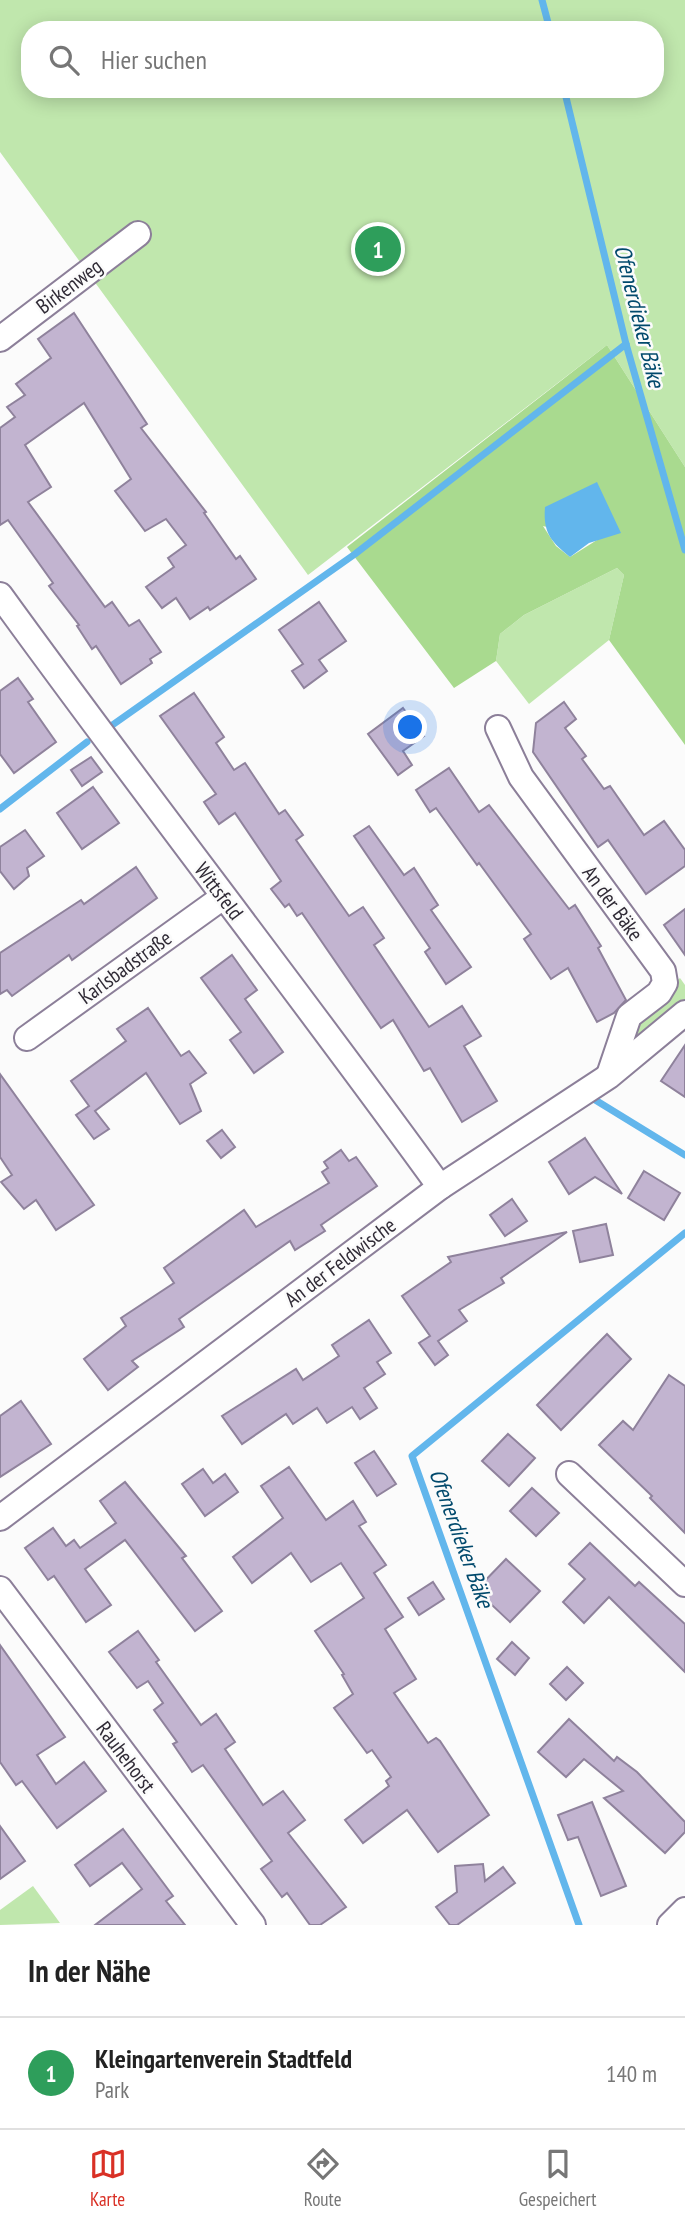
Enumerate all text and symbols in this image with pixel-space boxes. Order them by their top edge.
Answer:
search box [21,21,664,98]
icon: search [45,41,83,79]
text: Hier suchen [101,43,207,76]
pin: 1 [355,223,401,275]
water label: Ofenerdieker Bäke [608,242,672,392]
street label: Birkenweg [31,252,107,320]
your location [393,710,427,744]
street label: Wittsfeld [189,857,249,925]
street label: An der Bäke [577,860,649,946]
street label: Karlsbadstraße [73,924,177,1010]
street label: An der Feldwische [279,1211,401,1313]
water label: Ofenerdieker Bäke [423,1465,501,1613]
street label: Rauhehorst [90,1716,162,1798]
text: In der Nähe [28,1951,151,1990]
text: Kleingartenverein Stadtfeld [95,2042,352,2075]
text: 1 [46,2059,57,2088]
text: 140 m [606,2059,657,2088]
text: Park [95,2075,129,2104]
tab: Karte [89,2145,127,2211]
tab: Route [304,2145,342,2211]
tab: Gespeichert [519,2145,596,2211]

